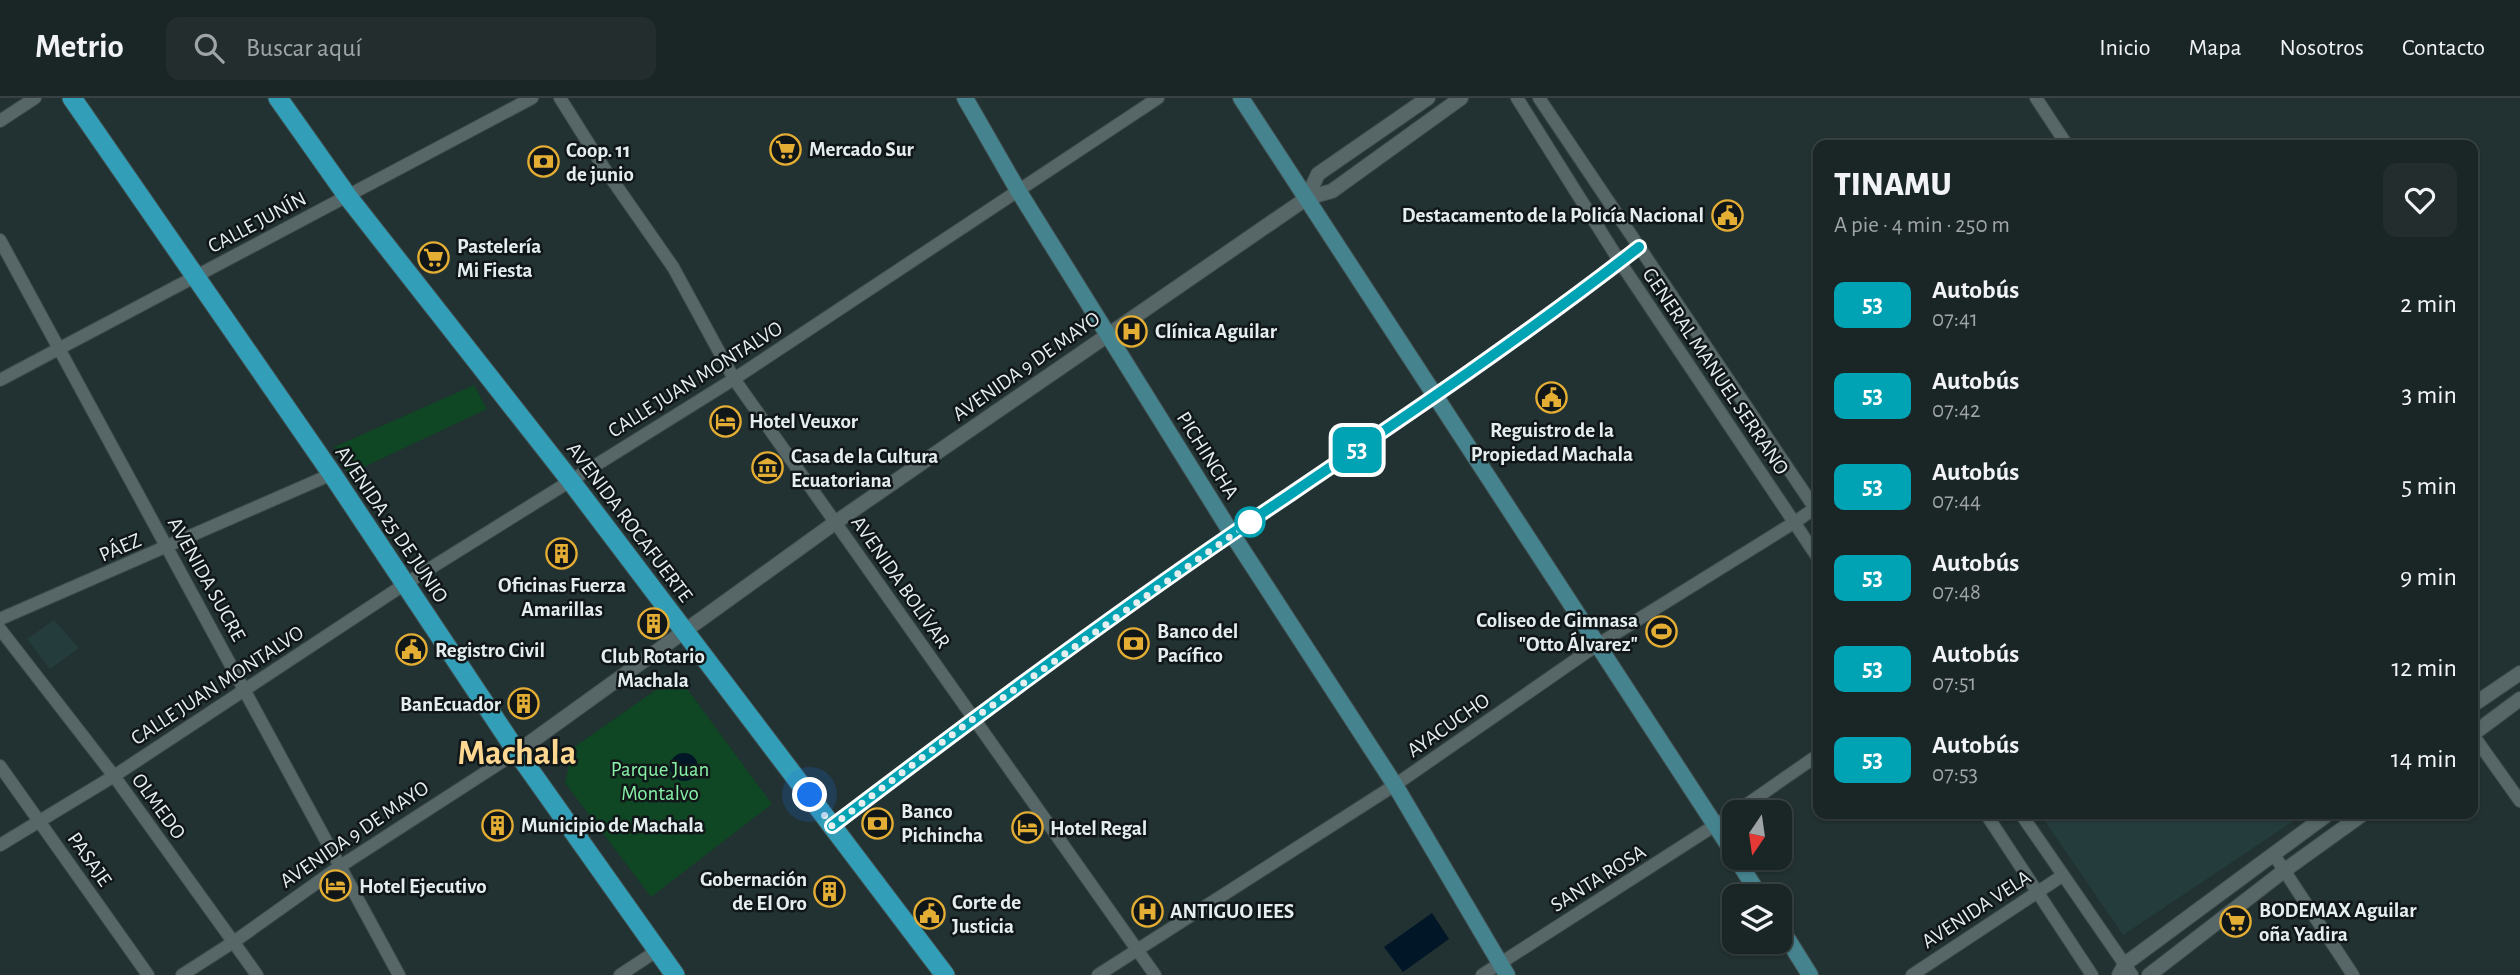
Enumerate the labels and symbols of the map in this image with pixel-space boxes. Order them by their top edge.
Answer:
supermarket icon: Mercado Sur [769,132,803,166]
place label: Mercado Sur [809,139,914,160]
place label: Coop. 11 de junio [566,140,634,185]
bank icon: Coop. 11 de junio [526,145,560,179]
street label: CALLE JUNÍN [204,186,310,257]
public building icon: Destacamento de la Policía Nacional [1710,198,1744,232]
place label: Destacamento de la Policía Nacional [1402,205,1704,226]
place label: Pastelería Mi Fiesta [457,236,541,281]
supermarket icon: Pastelería Mi Fiesta [417,241,451,275]
street label: GENERAL MANUEL SERRANO [1639,264,1793,479]
street label: AVENIDA 9 DE MAYO [949,308,1104,425]
hospital icon: Clínica Aguilar [1115,314,1149,348]
street label: CALLE JUAN MONTALVO [604,317,786,442]
place label: Clínica Aguilar [1155,321,1278,342]
public building icon: Reguistro de la Propiedad Machala [1535,381,1569,415]
hotel icon: Hotel Veuxor [709,404,743,438]
street label: PICHINCHA [1173,408,1243,503]
place label: Hotel Veuxor [749,411,859,432]
place label: Reguistro de la Propiedad Machala [1471,420,1633,465]
line badge: 53 [1326,427,1388,473]
street label: AVENIDA ROCAFUERTE [563,439,696,606]
street label: AVENIDA 25 DE JUNIO [331,442,452,606]
place label: Casa de la Cultura Ecuatoriana [791,446,938,491]
museum icon: Casa de la Cultura Ecuatoriana [751,451,785,485]
unlabelled marker [1235,507,1265,537]
street label: AVENIDA BOLÍVAR [847,511,956,652]
street label: AVENIDA SUCRE [164,514,249,645]
street label: PÁEZ [95,528,144,566]
building icon: Oficinas Fuerza Amarillas [545,536,579,570]
place label: Oficinas Fuerza Amarillas [498,575,626,620]
building icon: Club Rotario Machala [636,607,670,641]
place label: Coliseo de Gimnasa "Otto Álvarez" [1476,610,1638,655]
sports icon: Coliseo de Gimnasa "Otto Álvarez" [1644,615,1678,649]
place label: Banco del Pacífico [1157,621,1238,666]
street label: CALLE JUAN MONTALVO [127,622,307,749]
bank icon: Banco del Pacífico [1117,626,1151,660]
public building icon: Registro Civil [395,633,429,667]
place label: Registro Civil [435,640,545,661]
place label: Club Rotario Machala [601,646,705,691]
building icon: BanEcuador [507,687,541,721]
street label: AYACUCHO [1403,689,1493,761]
place label: BanEcuador [400,694,502,715]
district label: Machala [457,736,577,771]
park label: Parque Juan Montalvo [611,759,709,804]
street label: OLMEDO [128,770,189,843]
street label: AVENIDA 9 DE MAYO [276,777,432,892]
your location [792,777,827,812]
north arrow [1722,800,1792,870]
place label: Banco Pichincha [901,801,983,846]
bank icon: Banco Pichincha [861,806,895,840]
building icon: Municipio de Machala [481,808,515,842]
hotel icon: Hotel Regal [1010,811,1044,845]
place label: Municipio de Machala [521,815,704,836]
place label: Hotel Regal [1050,818,1147,839]
street label: PASAJE [64,828,116,890]
street label: SANTA ROSA [1547,841,1649,916]
street label: AVENIDA VELA [1918,866,2035,952]
hotel icon: Hotel Ejecutivo [319,869,353,903]
place label: Gobernación de El Oro [700,869,807,914]
building icon: Gobernación de El Oro [813,874,847,908]
place label: Hotel Ejecutivo [359,876,487,897]
place label: Corte de Justicia [952,892,1021,937]
hospital icon: ANTIGUO IEES [1130,894,1164,928]
public building icon: Corte de Justicia [912,897,946,931]
place label: BODEMAX Aguilar oña Yadira [2259,900,2417,945]
place label: ANTIGUO IEES [1170,901,1294,922]
supermarket icon: BODEMAX Aguilar oña Yadira [2219,905,2253,939]

